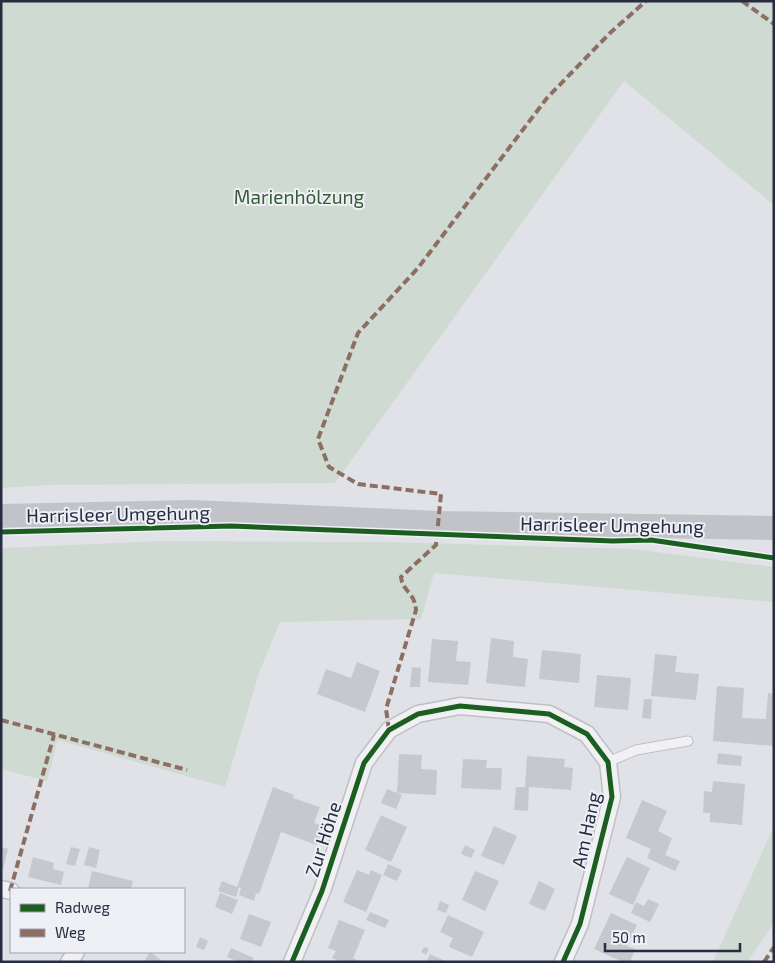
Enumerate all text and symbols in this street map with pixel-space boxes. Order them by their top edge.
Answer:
park label: Marienhölzung [234,185,365,208]
street label: Harrisleer Umgehung [26,500,210,527]
street label: Harrisleer Umgehung [520,511,704,538]
street label: Am Hang [566,789,605,870]
street label: Zur Höhe [300,798,345,879]
legend [10,888,185,953]
text: Radweg [55,898,110,916]
scale bar [605,920,740,952]
text: Weg [55,923,86,941]
text: 50 m [612,928,646,946]

